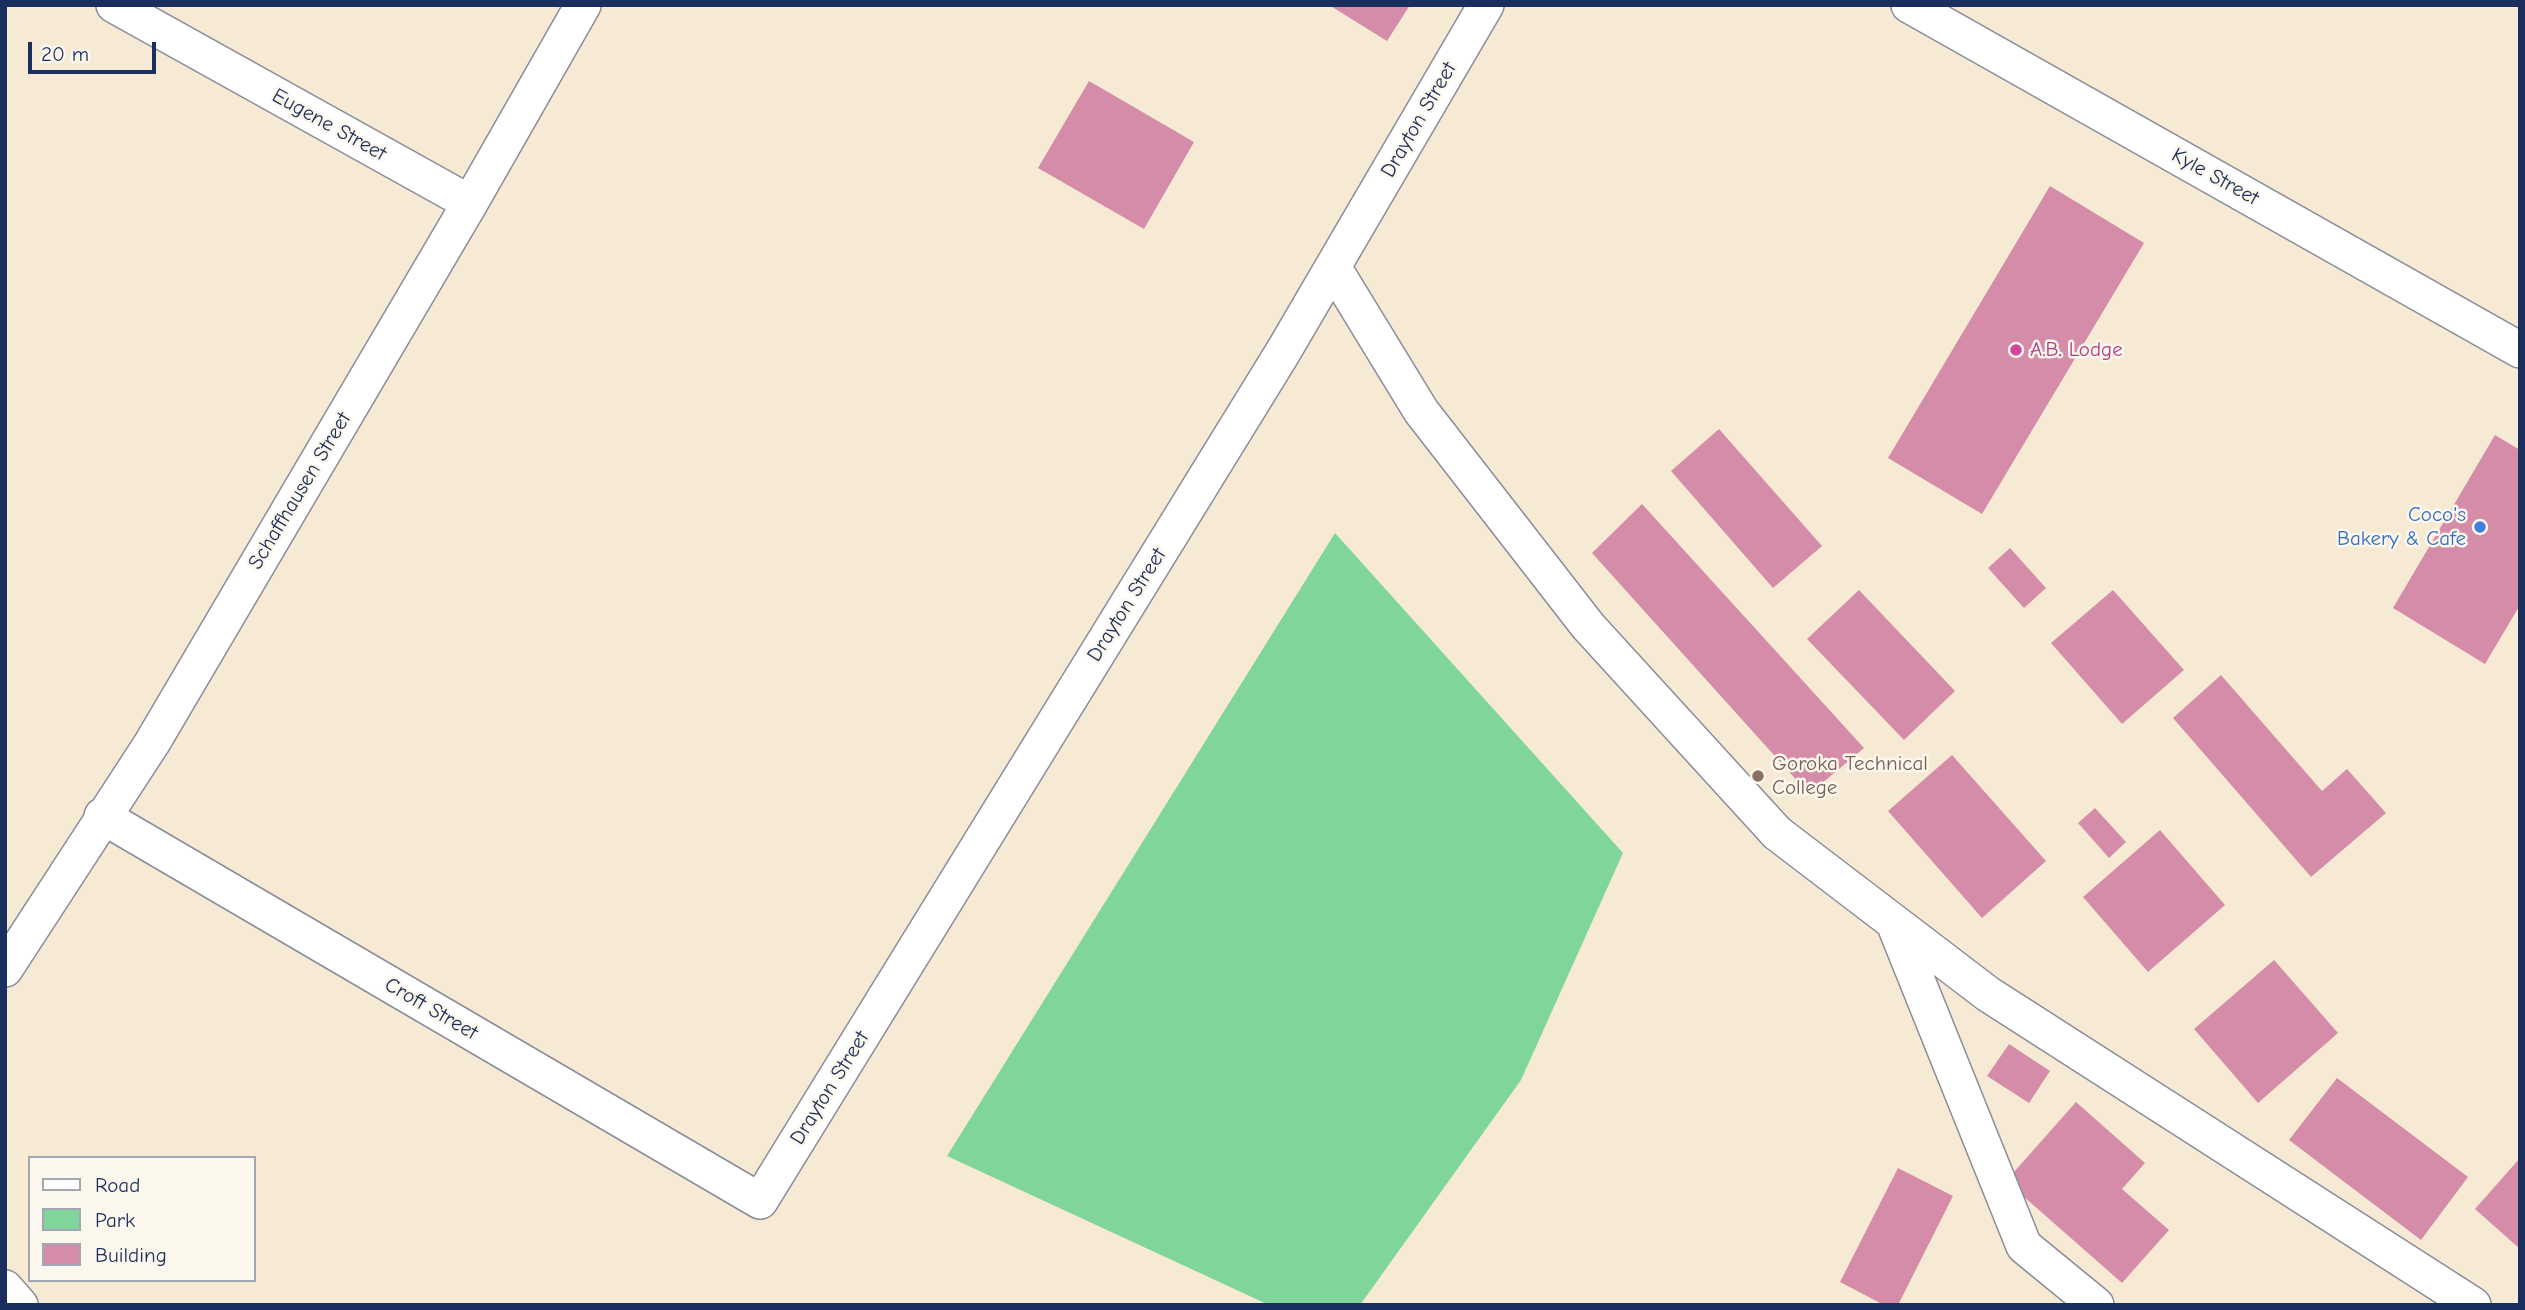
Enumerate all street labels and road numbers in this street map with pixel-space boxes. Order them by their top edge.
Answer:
street label: Drayton Street [1376,58,1462,182]
street label: Eugene Street [267,83,391,167]
street label: Kyle Street [2167,143,2263,211]
street label: Schaffhausen Street [243,408,357,574]
street label: Drayton Street [1082,544,1172,666]
street label: Croft Street [380,972,482,1046]
street label: Drayton Street [785,1027,875,1149]

